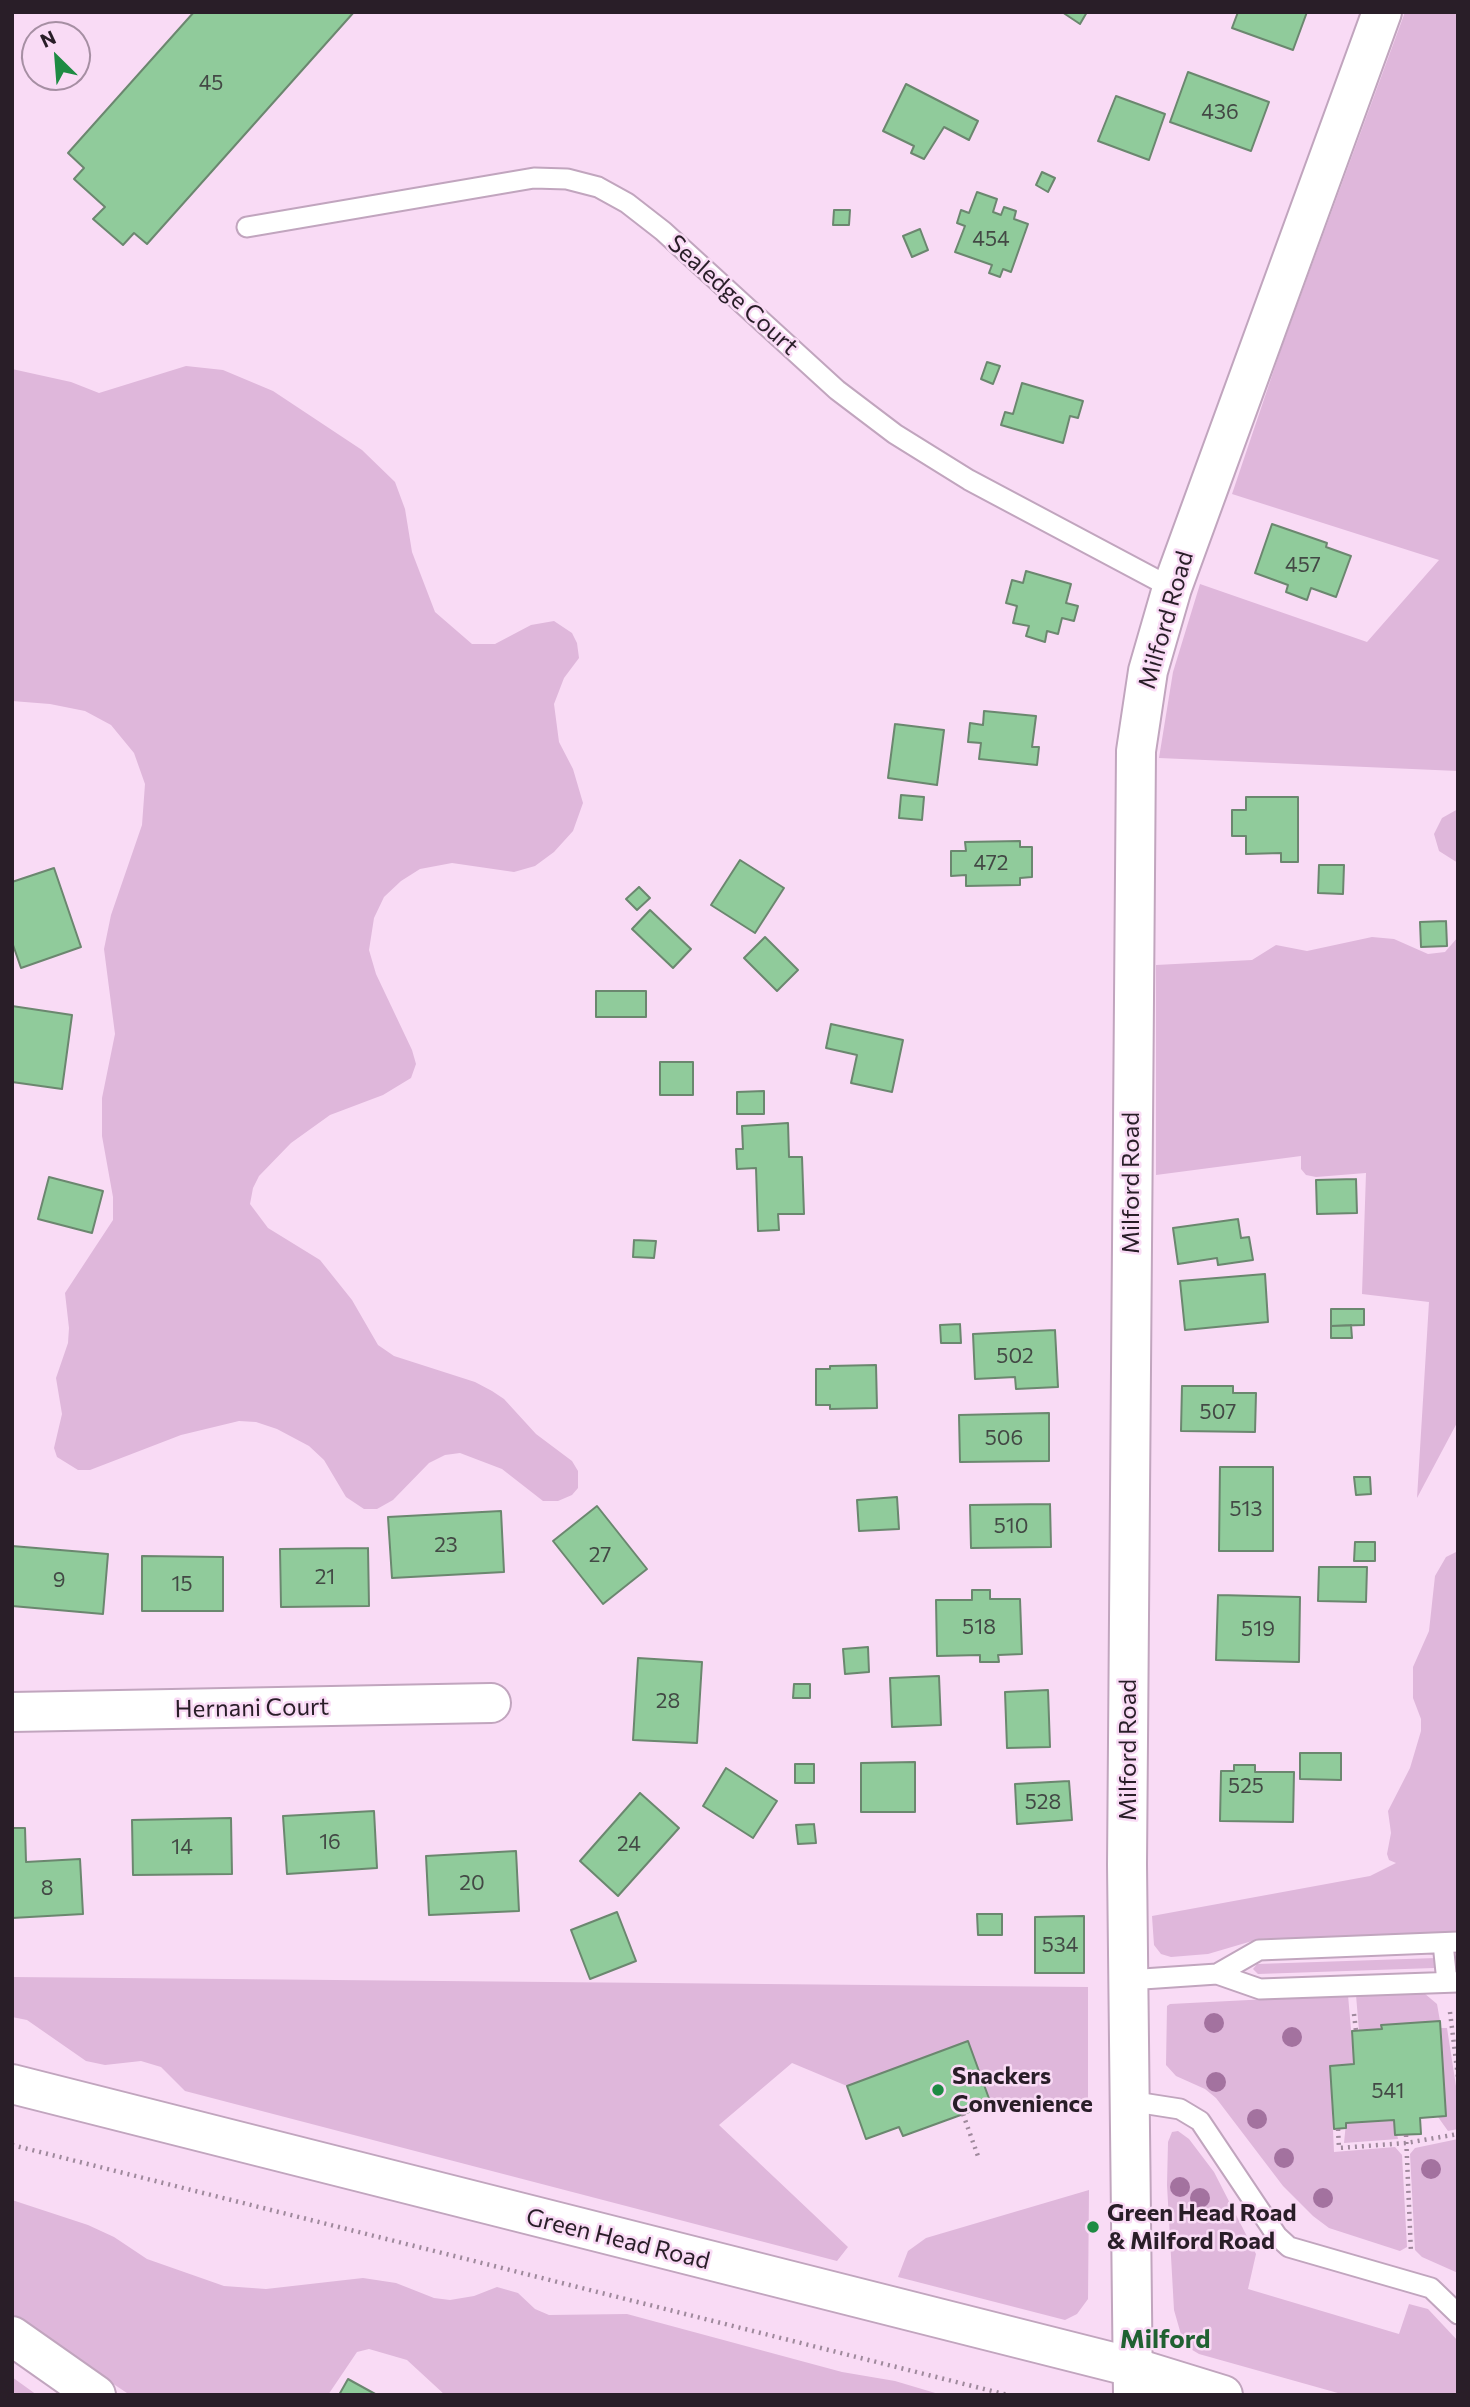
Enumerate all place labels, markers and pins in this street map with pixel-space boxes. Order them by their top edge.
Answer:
place label: Snackers Convenience [952,2062,1093,2118]
marker: Snackers Convenience [930,2082,946,2098]
place label: Green Head Road & Milford Road [1107,2199,1296,2255]
marker: Green Head Road & Milford Road [1085,2219,1101,2235]

